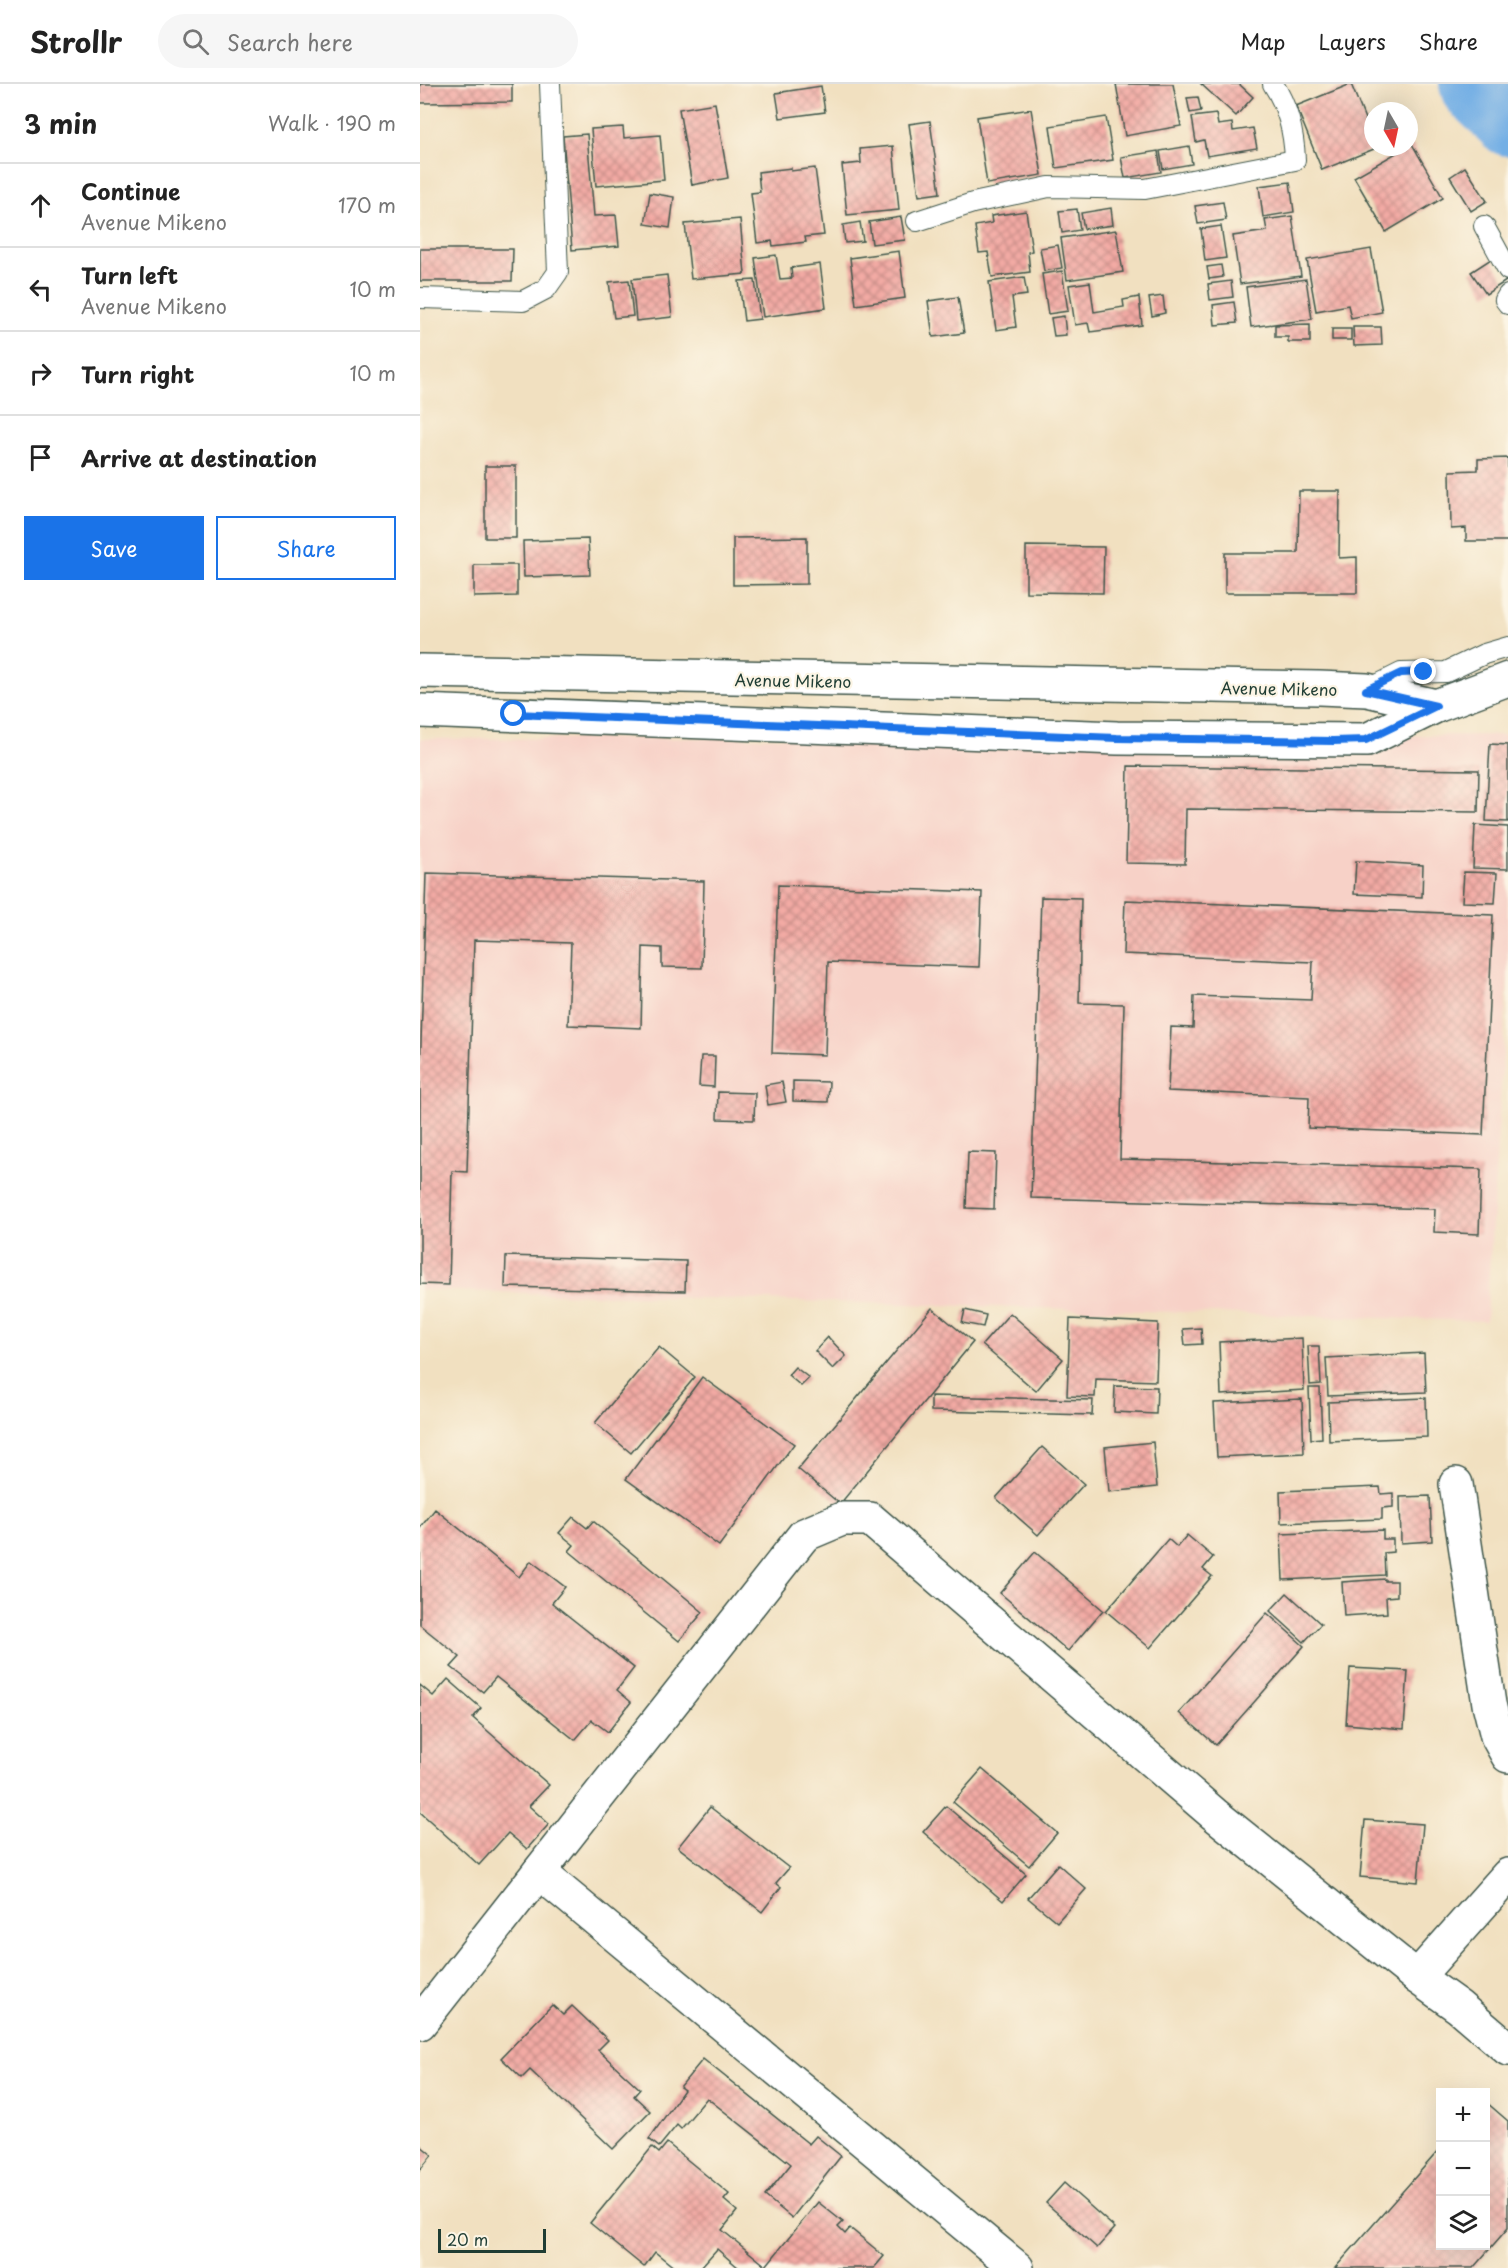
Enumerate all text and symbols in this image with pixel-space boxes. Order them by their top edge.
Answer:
search box [158,14,578,68]
text: Strollr [30,20,122,63]
icon: search [179,25,212,58]
text: Search here [227,25,353,58]
text: Map [1241,25,1285,57]
text: Layers [1318,25,1386,57]
text: Share [1419,25,1478,57]
north arrow [1364,102,1418,156]
text: 3 min [24,104,97,143]
text: Walk · 190 m [268,108,396,138]
text: Continue [81,174,180,207]
icon: ahead [24,189,57,222]
text: 170 m [338,190,396,220]
text: Avenue Mikeno [81,207,227,237]
text: Turn left [81,258,178,291]
icon: left [24,273,57,306]
text: 10 m [349,274,396,304]
text: Avenue Mikeno [81,291,227,321]
icon: right [24,357,57,390]
text: Turn right [81,357,194,390]
text: 10 m [349,358,396,388]
icon: arrive [24,441,57,474]
text: Arrive at destination [81,441,317,474]
button: Save [24,516,204,580]
button: Share [216,516,396,580]
route end [1410,658,1436,684]
street label: Avenue Mikeno [734,667,852,693]
street label: Avenue Mikeno [1220,675,1338,701]
route start [500,700,526,726]
map controls [1436,2088,1490,2250]
button: + [1436,2088,1490,2142]
button: − [1436,2142,1490,2196]
button: layers [1436,2196,1490,2250]
scale bar [438,2226,546,2254]
text: 20 m [447,2227,488,2251]

